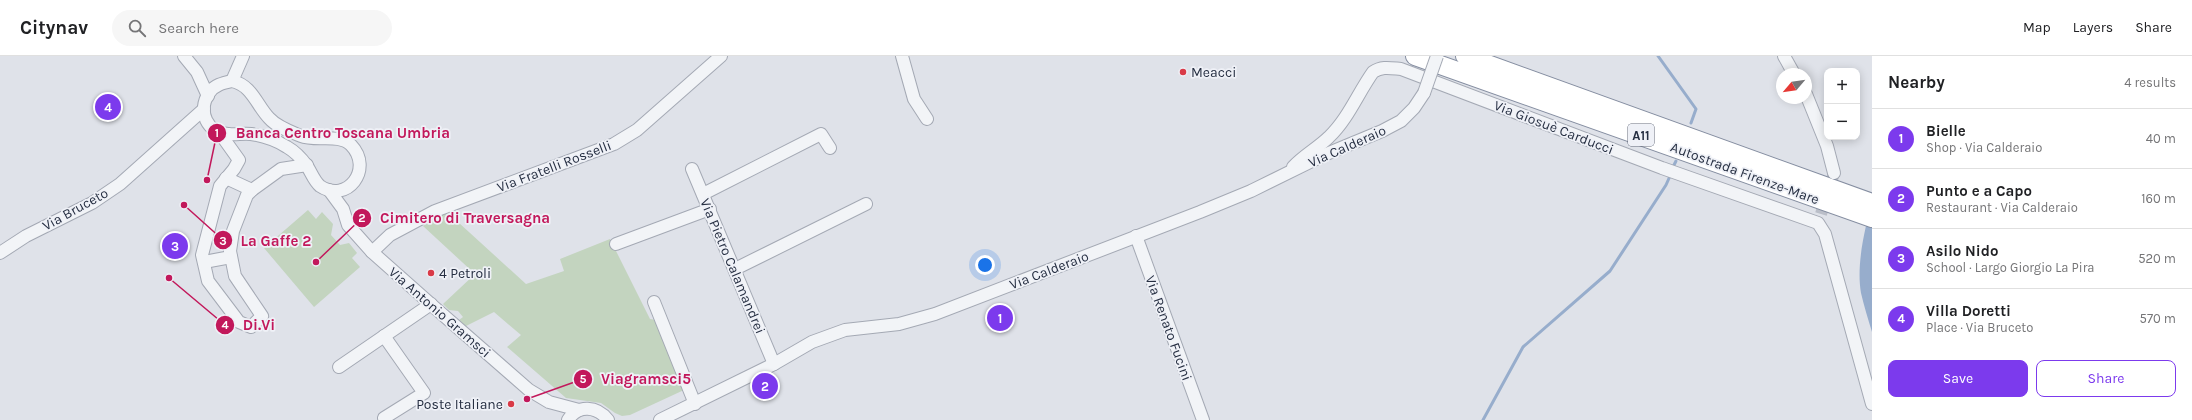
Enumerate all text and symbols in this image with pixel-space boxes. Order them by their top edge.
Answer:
search box [112,10,392,46]
text: Citynav [20,17,88,39]
icon: search [126,17,148,39]
text: Search here [158,19,239,37]
text: Map [2023,19,2051,36]
text: Layers [2073,19,2113,36]
text: Share [2135,19,2172,36]
place label: Meacci [1191,64,1236,81]
marker: Meacci [1178,67,1188,77]
north arrow [1776,68,1812,104]
map controls [1824,68,1860,140]
button: + [1824,68,1860,104]
text: Nearby [1888,72,1945,92]
text: 4 results [2124,75,2176,90]
pin: 4 [95,92,121,122]
street label: Via Giosuè Carducci [1491,97,1616,158]
button: − [1824,104,1860,140]
callout: Banca Centro Toscana Umbria [207,120,458,147]
street label: Via Calderaio [1306,122,1389,171]
text: Bielle [1926,122,1966,140]
text: Banca Centro Toscana Umbria [236,124,450,142]
road number: A11 [1628,124,1654,146]
text: 1 [215,126,219,140]
text: 1 [1899,131,1903,146]
text: 40 m [2146,131,2176,146]
street label: Via Fratelli Rosselli [495,137,614,196]
street label: Autostrada Firenze-Mare [1668,139,1821,208]
text: Shop · Via Calderaio [1926,140,2042,155]
text: Punto e a Capo [1926,182,2032,200]
street label: Via Bruceto [39,184,111,234]
text: 2 [1897,191,1905,206]
text: 160 m [2141,191,2176,206]
street label: Via Pietro Calamandrei [696,196,769,336]
text: Restaurant · Via Calderaio [1926,200,2078,215]
callout: Cimitero di Traversagna [352,205,558,232]
text: Cimitero di Traversagna [380,209,550,227]
text: 2 [358,211,366,225]
callout: La Gaffe 2 [213,227,320,254]
pin: 3 [162,231,188,261]
text: La Gaffe 2 [241,232,311,250]
text: 3 [219,234,227,248]
text: Asilo Nido [1926,242,1998,260]
street label: Via Calderaio [1007,248,1091,293]
text: 3 [1897,251,1905,266]
text: 520 m [2138,251,2176,266]
your location [975,255,995,275]
text: School · Largo Giorgio La Pira [1926,260,2095,275]
street label: Via Antonio Gramsci [385,263,494,361]
place label: 4 Petroli [439,265,491,282]
marker: 4 Petroli [426,268,436,278]
street label: Via Renato Fucini [1142,273,1195,383]
text: Villa Doretti [1926,302,2011,320]
pin: 1 [987,303,1013,333]
callout: Di.Vi [215,311,283,338]
text: 4 [1897,311,1905,326]
text: 570 m [2140,311,2176,326]
text: Di.Vi [243,316,275,334]
text: 4 [221,318,229,332]
text: Place · Via Bruceto [1926,320,2033,335]
button: Save [1888,360,2028,397]
button: Share [2036,360,2176,397]
callout: Viagramsci5 [573,365,699,392]
text: Viagramsci5 [601,370,691,388]
pin: 2 [752,371,778,401]
text: 5 [580,372,587,386]
place label: Poste Italiane [416,396,503,413]
marker: Poste Italiane [506,399,516,409]

